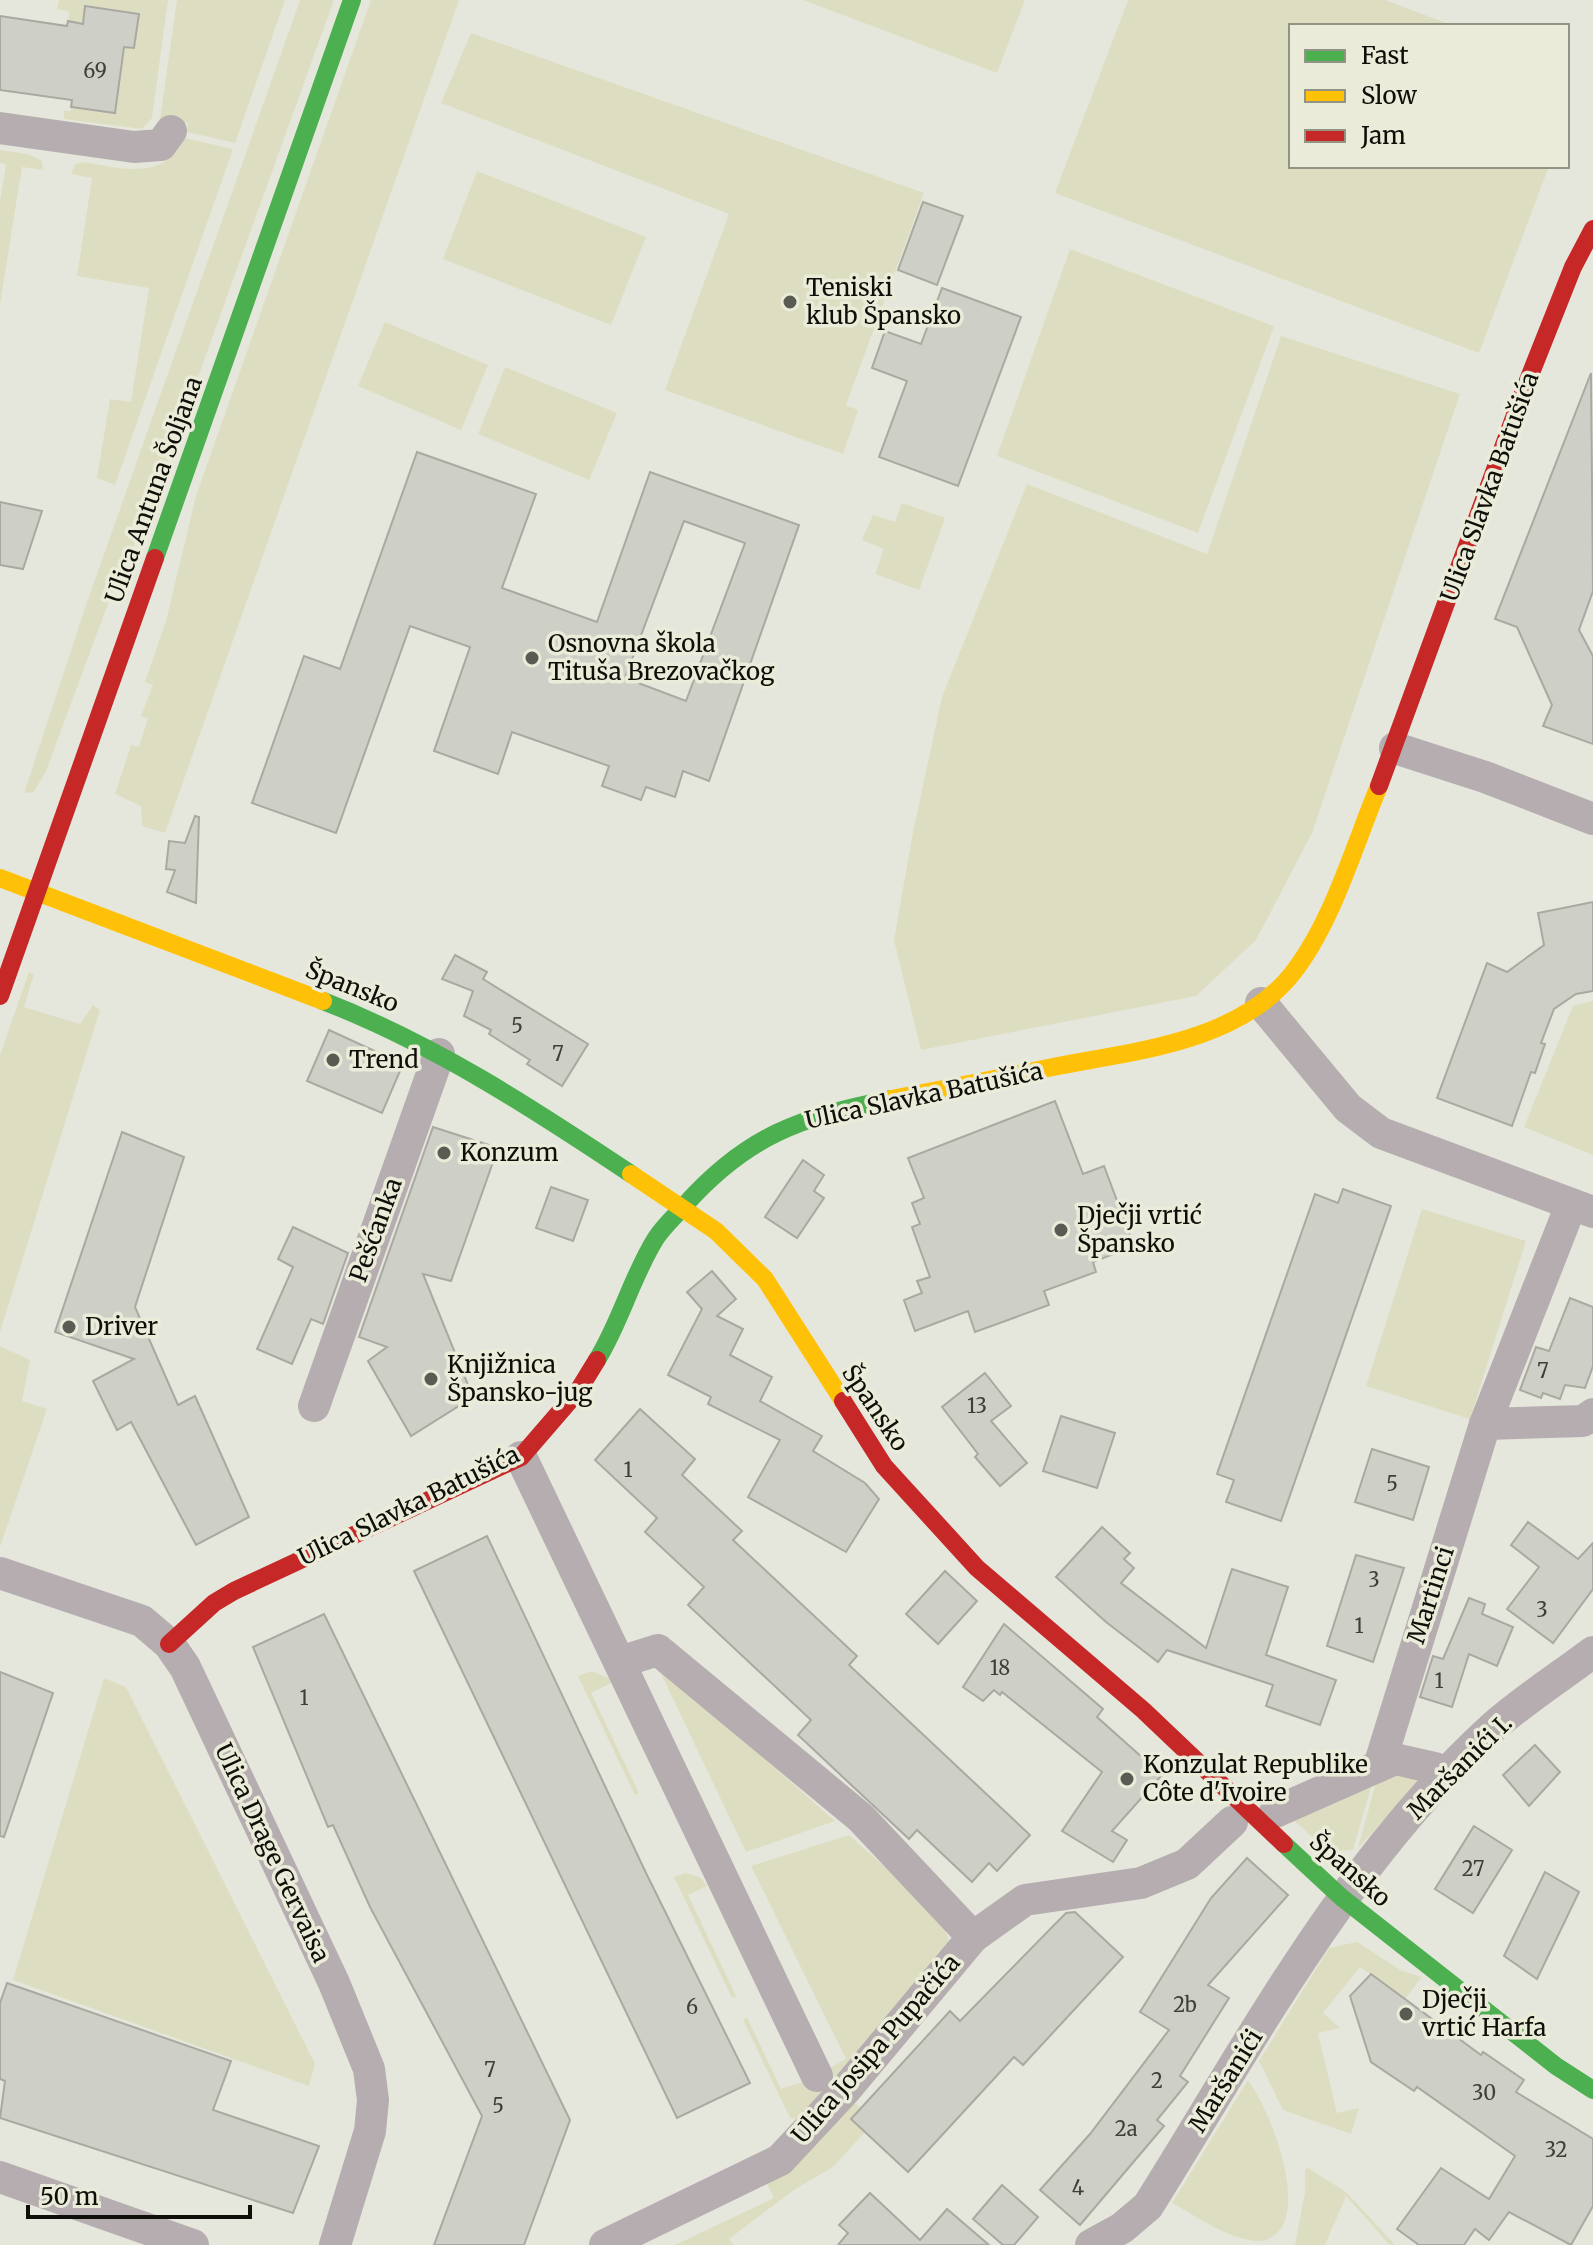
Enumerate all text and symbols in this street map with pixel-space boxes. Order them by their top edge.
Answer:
legend [1289,24,1569,168]
text: Fast [1361,40,1409,71]
house number: 69 [83,58,107,83]
text: Slow [1361,80,1417,111]
text: Jam [1360,120,1406,151]
place label: Teniski klub Špansko [806,272,961,331]
marker: Teniski klub Špansko [781,293,799,311]
street label: Ulica Slavka Batušića [1434,368,1546,606]
street label: Ulica Antuna Šoljana [97,372,209,607]
place label: Osnovna škola Tituša Brezovačkog [548,628,775,687]
marker: Osnovna škola Tituša Brezovačkog [523,649,541,667]
street label: Špansko [301,953,404,1019]
house number: 5 [511,1013,523,1038]
house number: 7 [552,1041,564,1066]
place label: Trend [349,1044,419,1075]
marker: Trend [324,1051,342,1069]
street label: Ulica Slavka Batušića [802,1055,1046,1136]
place label: Konzum [460,1137,559,1168]
marker: Konzum [435,1144,453,1162]
street label: Pešćanka [342,1173,409,1286]
place label: Dječji vrtić Špansko [1077,1200,1202,1259]
marker: Dječji vrtić Špansko [1052,1221,1070,1239]
place label: Driver [85,1311,158,1342]
marker: Driver [60,1318,78,1336]
place label: Knjižnica Špansko-jug [447,1349,593,1408]
street label: Špansko [835,1358,916,1457]
house number: 7 [1537,1358,1549,1383]
marker: Knjižnica Špansko-jug [422,1370,440,1388]
house number: 13 [967,1393,987,1418]
street label: Ulica Slavka Batušića [293,1438,525,1573]
house number: 1 [623,1457,633,1482]
house number: 5 [1386,1471,1398,1496]
street label: Martinci [1400,1542,1461,1647]
house number: 3 [1368,1567,1380,1592]
house number: 3 [1536,1597,1548,1622]
house number: 1 [1354,1613,1364,1638]
house number: 18 [990,1655,1010,1680]
house number: 1 [1434,1668,1444,1693]
house number: 1 [299,1685,309,1710]
street label: Maršanići I. [1401,1708,1519,1826]
street label: Ulica Drage Gervaisa [208,1738,337,1968]
place label: Konzulat Republike Côte d'Ivoire [1143,1749,1368,1808]
marker: Konzulat Republike Côte d'Ivoire [1118,1770,1136,1788]
street label: Špansko [1303,1825,1398,1913]
house number: 27 [1462,1856,1484,1881]
street label: Ulica Josipa Pupačića [785,1947,966,2150]
place label: Dječji vrtić Harfa [1421,1984,1547,2043]
house number: 2b [1173,1992,1197,2017]
house number: 6 [686,1994,698,2019]
marker: Dječji vrtić Harfa [1397,2005,1415,2023]
street label: Maršanići [1182,2023,1269,2138]
house number: 7 [484,2057,496,2082]
house number: 2 [1151,2068,1163,2093]
house number: 30 [1472,2080,1496,2105]
house number: 5 [492,2093,504,2118]
house number: 2a [1115,2116,1138,2141]
house number: 32 [1545,2137,1567,2162]
scale bar [28,2169,250,2219]
house number: 4 [1072,2175,1084,2200]
text: 50 m [40,2181,99,2212]

